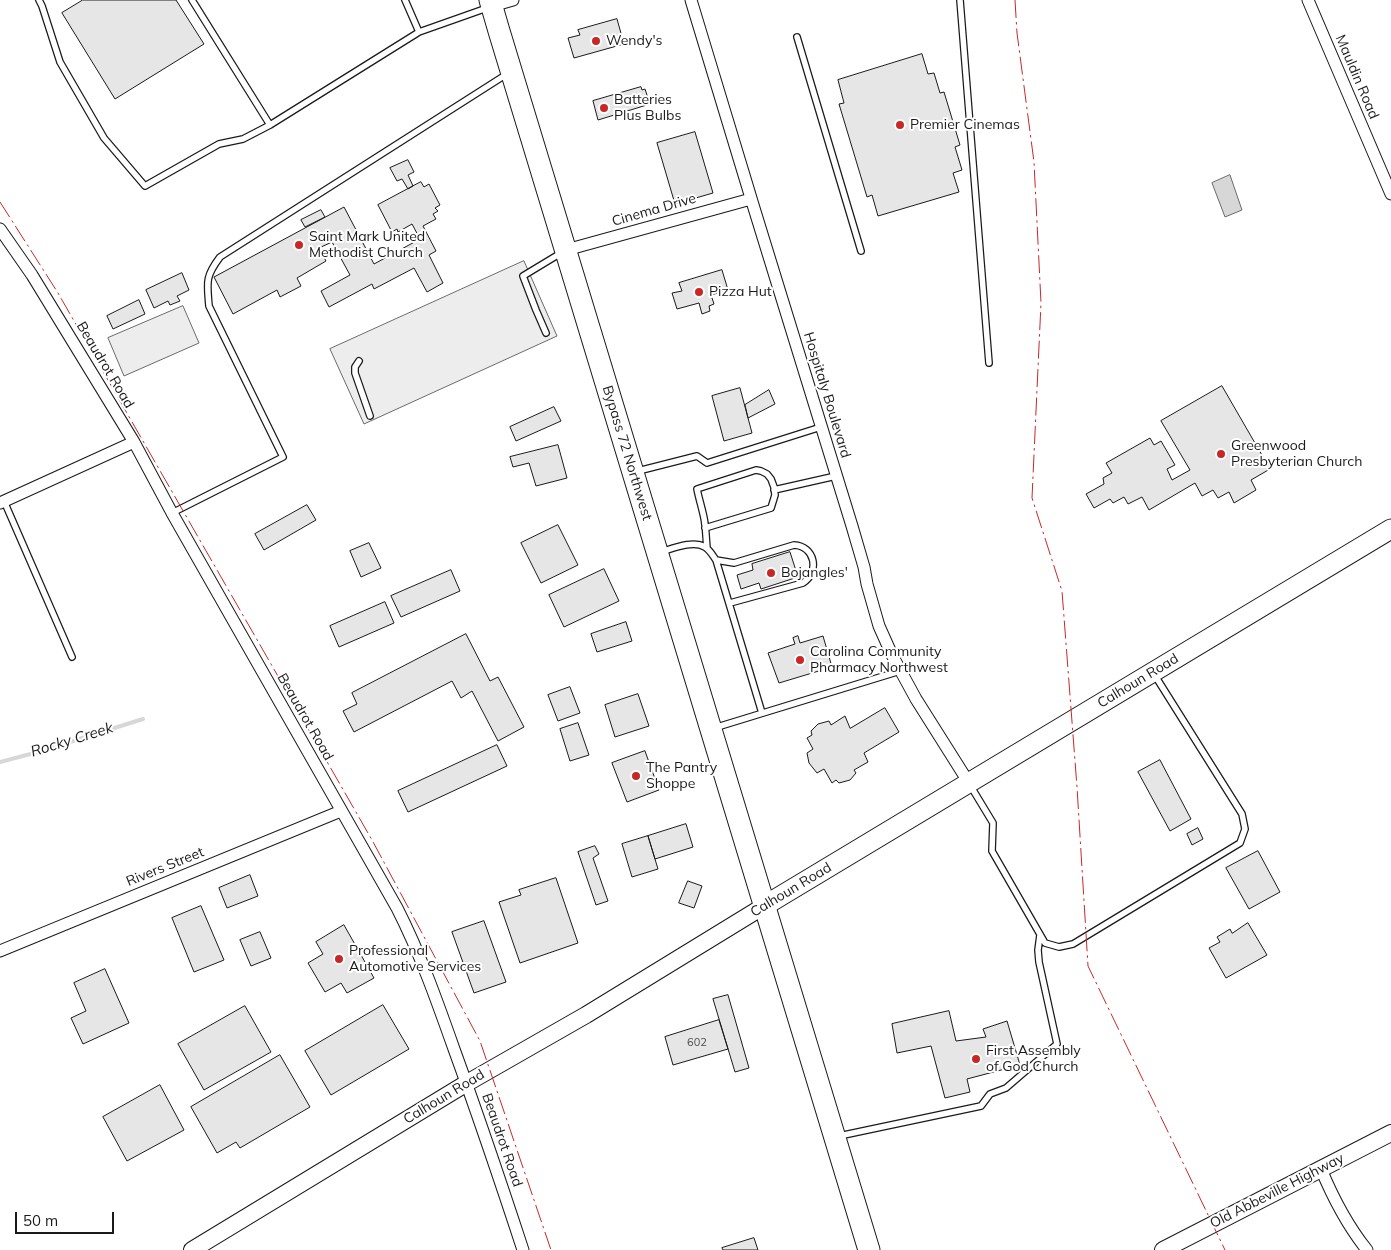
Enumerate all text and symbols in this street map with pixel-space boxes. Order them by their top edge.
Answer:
street label: Mauldin Road [1332,32,1382,122]
place label: Wendy's [606,33,662,49]
marker: Wendy's [590,35,602,47]
place label: Batteries Plus Bulbs [614,92,681,124]
marker: Batteries Plus Bulbs [598,102,610,114]
place label: Premier Cinemas [910,117,1020,133]
marker: Premier Cinemas [894,119,906,131]
street label: Cinema Drive [610,190,698,230]
place label: Saint Mark United Methodist Church [309,229,425,262]
marker: Saint Mark United Methodist Church [293,239,305,251]
place label: Pizza Hut [709,284,772,300]
marker: Pizza Hut [693,286,705,298]
street label: Beaudrot Road [73,319,137,411]
street label: Hospitaly Boulevard [800,330,854,460]
street label: Bypass 72 Northwest [598,384,656,522]
place label: Greenwood Presbyterian Church [1231,438,1362,471]
marker: Greenwood Presbyterian Church [1215,448,1227,460]
place label: Bojangles' [781,565,848,581]
marker: Bojangles' [765,567,777,579]
place label: Carolina Community Pharmacy Northwest [810,644,948,676]
street label: Calhoun Road [1094,650,1182,712]
marker: Carolina Community Pharmacy Northwest [794,654,806,666]
street label: Beaudrot Road [273,670,337,764]
water label: Rocky Creek [29,719,115,761]
place label: The Pantry Shoppe [646,760,717,792]
marker: The Pantry Shoppe [630,770,642,782]
street label: Rivers Street [124,844,206,890]
street label: Calhoun Road [747,859,835,921]
place label: Professional Automotive Services [349,943,481,976]
marker: Professional Automotive Services [333,953,345,965]
house number: 602 [687,1036,707,1050]
place label: First Assembly of God Church [986,1043,1081,1076]
marker: First Assembly of God Church [970,1053,982,1065]
street label: Calhoun Road [400,1066,488,1128]
street label: Beaudrot Road [478,1091,526,1189]
street label: Old Abbeville Highway [1207,1150,1347,1232]
scale bar [18,1202,116,1234]
text: 50 m [23,1211,58,1230]

